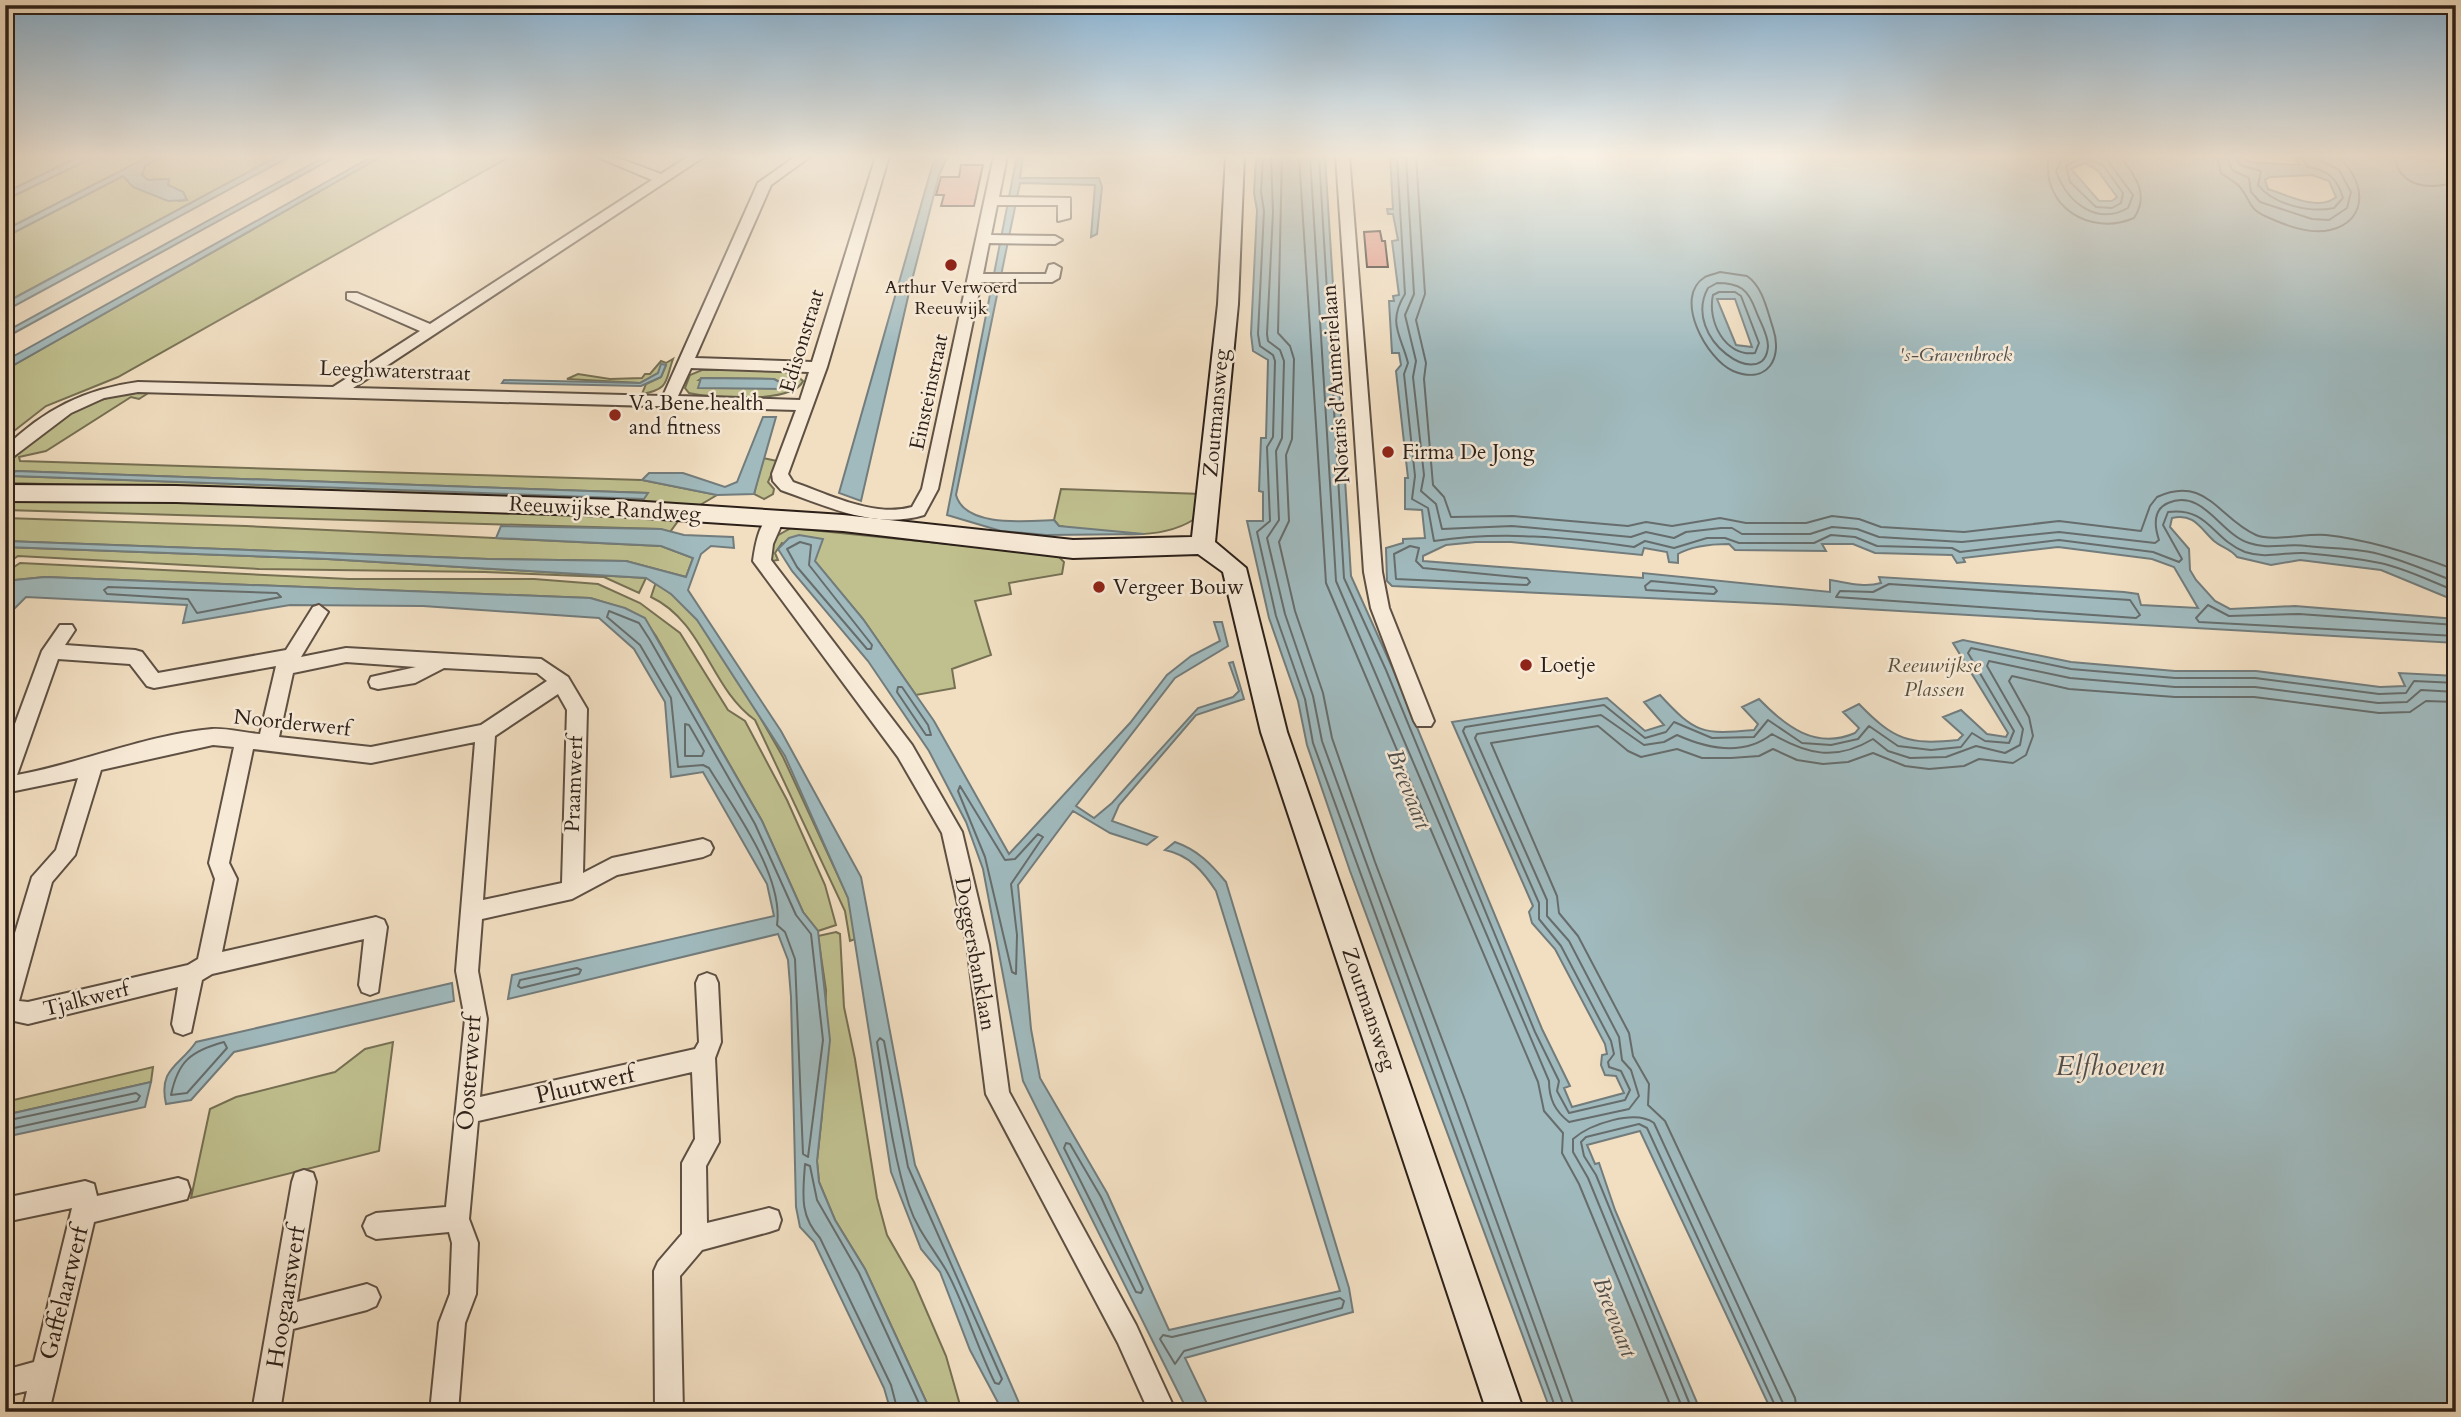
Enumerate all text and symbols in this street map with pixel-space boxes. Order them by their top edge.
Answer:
marker: Arthur Verwoerd Reeuwijk [943,257,959,273]
place label: Arthur Verwoerd Reeuwijk [885,275,1018,321]
street label: Notaris d'Aumerielaan [1315,283,1357,484]
street label: Edisonstraat [773,286,832,396]
street label: Einsteinstraat [903,331,956,453]
water label: 's-Gravenbroek [1900,342,2013,368]
street label: Zoutmansweg [1196,348,1236,478]
street label: Leeghwaterstraat [319,354,471,388]
place label: Va Bene health and fitness [629,389,764,442]
marker: Va Bene health and fitness [607,407,623,423]
place label: Firma De Jong [1402,438,1535,467]
marker: Firma De Jong [1380,444,1396,460]
street label: Reeuwijkse Randweg [508,489,702,529]
place label: Vergeer Bouw [1113,573,1244,602]
marker: Vergeer Bouw [1091,579,1107,595]
place label: Loetje [1540,651,1596,680]
park label: Reeuwijkse Plassen [1887,651,1982,704]
marker: Loetje [1518,657,1534,673]
street label: Noorderwerf [232,702,355,744]
street label: Praamwerf [558,732,590,833]
water label: Breevaart [1380,744,1439,835]
street label: Doggersbanklaan [947,875,1003,1033]
street label: Zoutmansweg [1334,944,1404,1075]
street label: Tjalkwerf [40,973,135,1024]
street label: Oosterwerf [449,1011,490,1132]
water label: Elfhoeven [2056,1047,2165,1085]
street label: Pluutwerf [532,1057,641,1112]
street label: Gaffelaarwerf [31,1219,97,1363]
street label: Hoogaarswerf [259,1220,314,1370]
water label: Breevaart [1586,1272,1645,1363]

